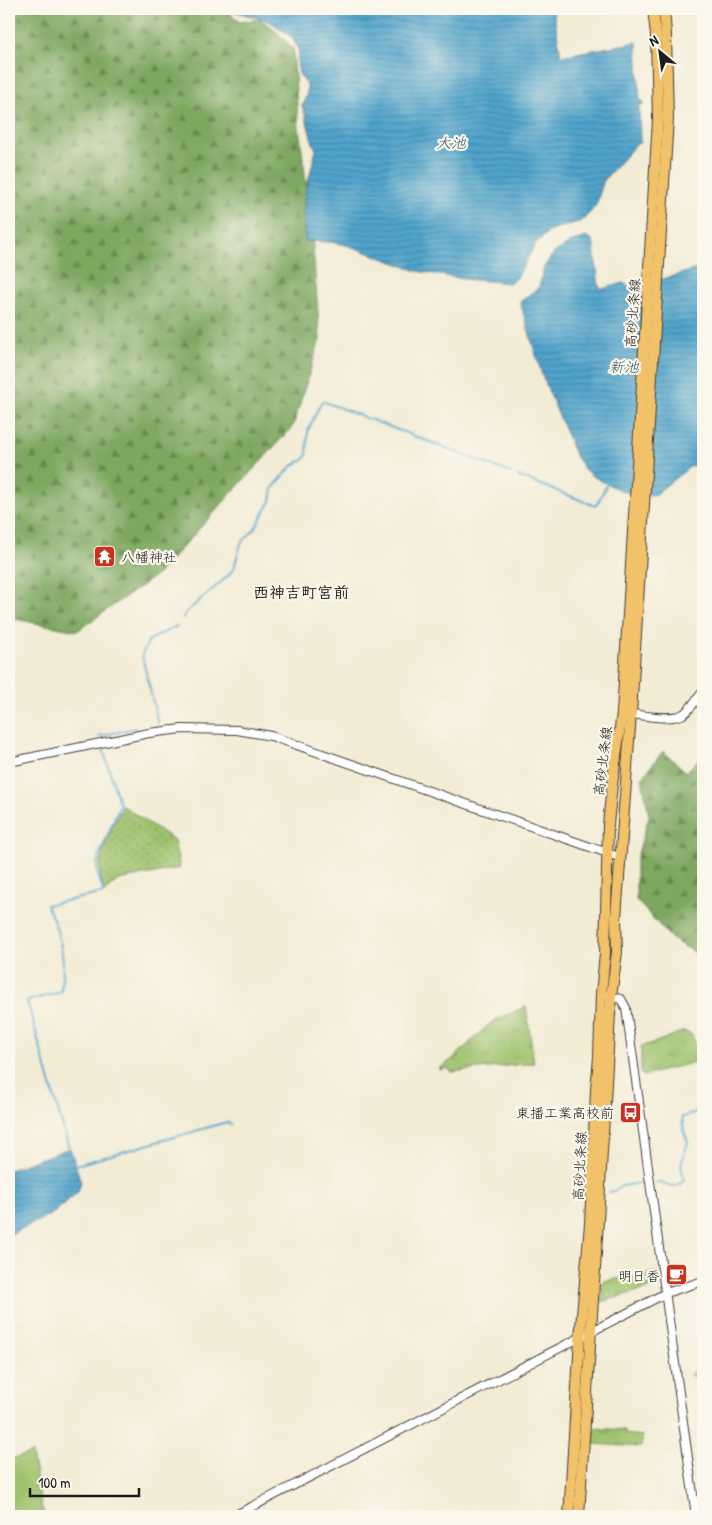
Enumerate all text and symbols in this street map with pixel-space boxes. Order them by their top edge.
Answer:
north arrow [634,28,684,78]
text: N [646,30,662,50]
water label: 大池 [436,132,467,153]
street label: 高砂北条線 [620,277,644,349]
water label: 新池 [609,356,640,377]
temple icon: 八幡神社 [93,544,117,568]
place label: 八幡神社 [121,547,177,566]
district label: 西神吉町宮前 [253,581,349,603]
street label: 高砂北条線 [588,725,616,797]
bus stop icon: 東播工業高校前 [618,1100,642,1124]
place label: 東播工業高校前 [516,1103,614,1122]
street label: 高砂北条線 [568,1131,590,1201]
cafe icon: 明日香 [664,1263,688,1287]
place label: 明日香 [618,1266,660,1285]
scale bar [30,1465,139,1497]
text: 100 m [38,1472,71,1493]

